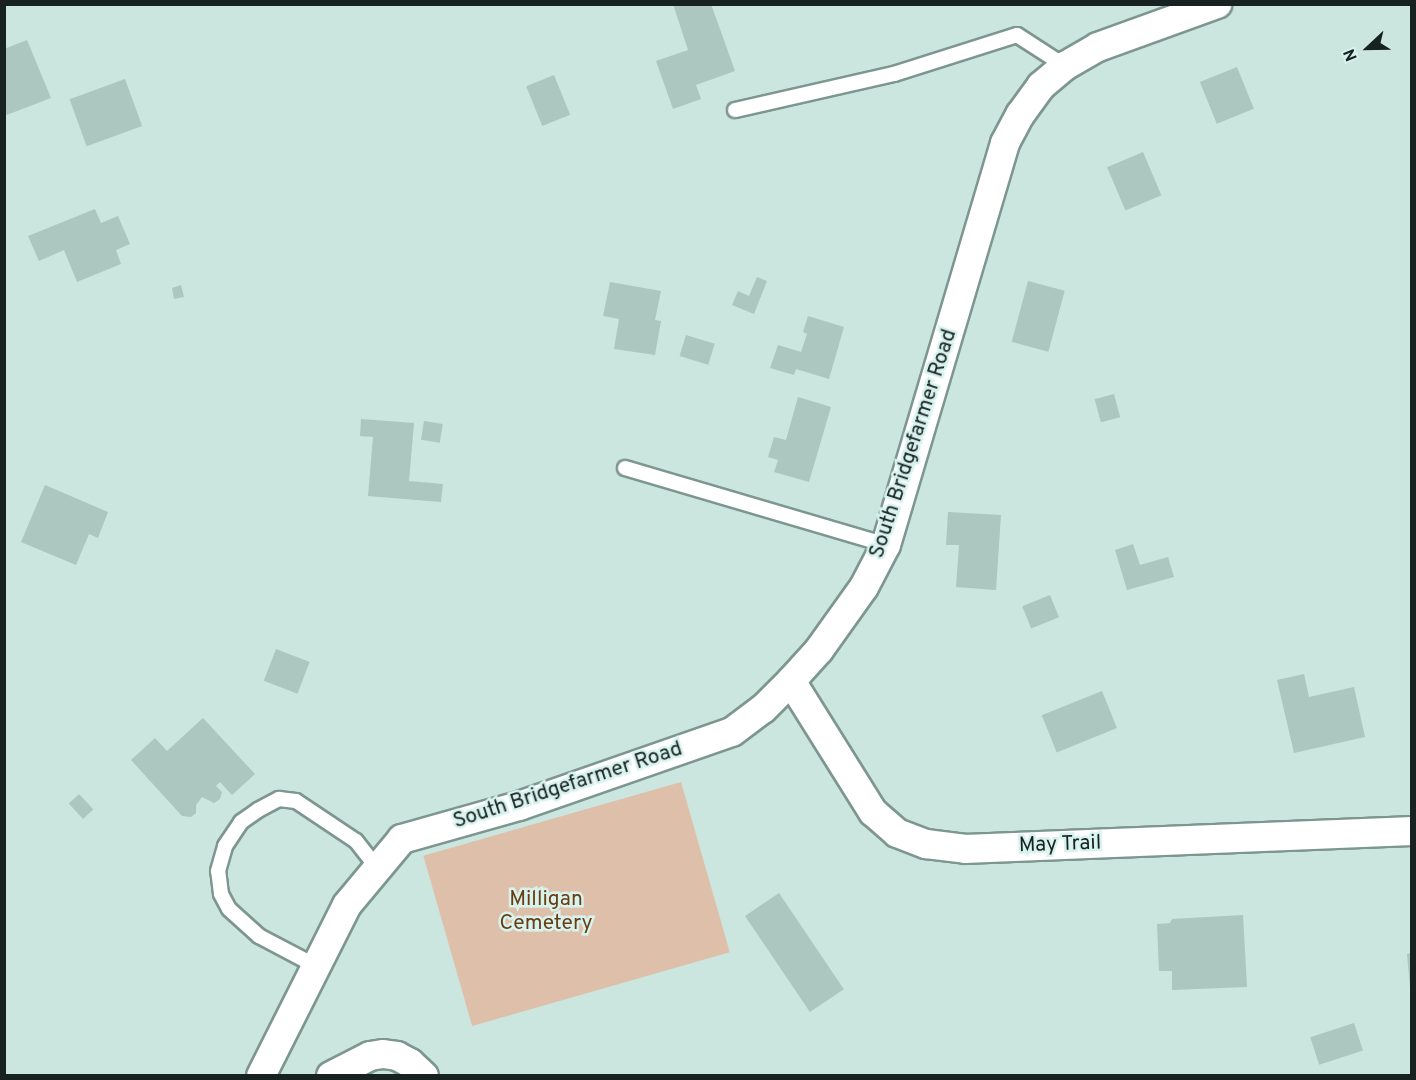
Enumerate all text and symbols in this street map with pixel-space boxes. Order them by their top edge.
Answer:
north arrow [1338,18,1398,78]
text: N [1340,46,1363,64]
street label: South Bridgefarmer Road [865,326,963,562]
street label: South Bridgefarmer Road [450,737,686,835]
street label: May Trail [1018,831,1102,859]
park label: Milligan Cemetery [499,887,593,937]

